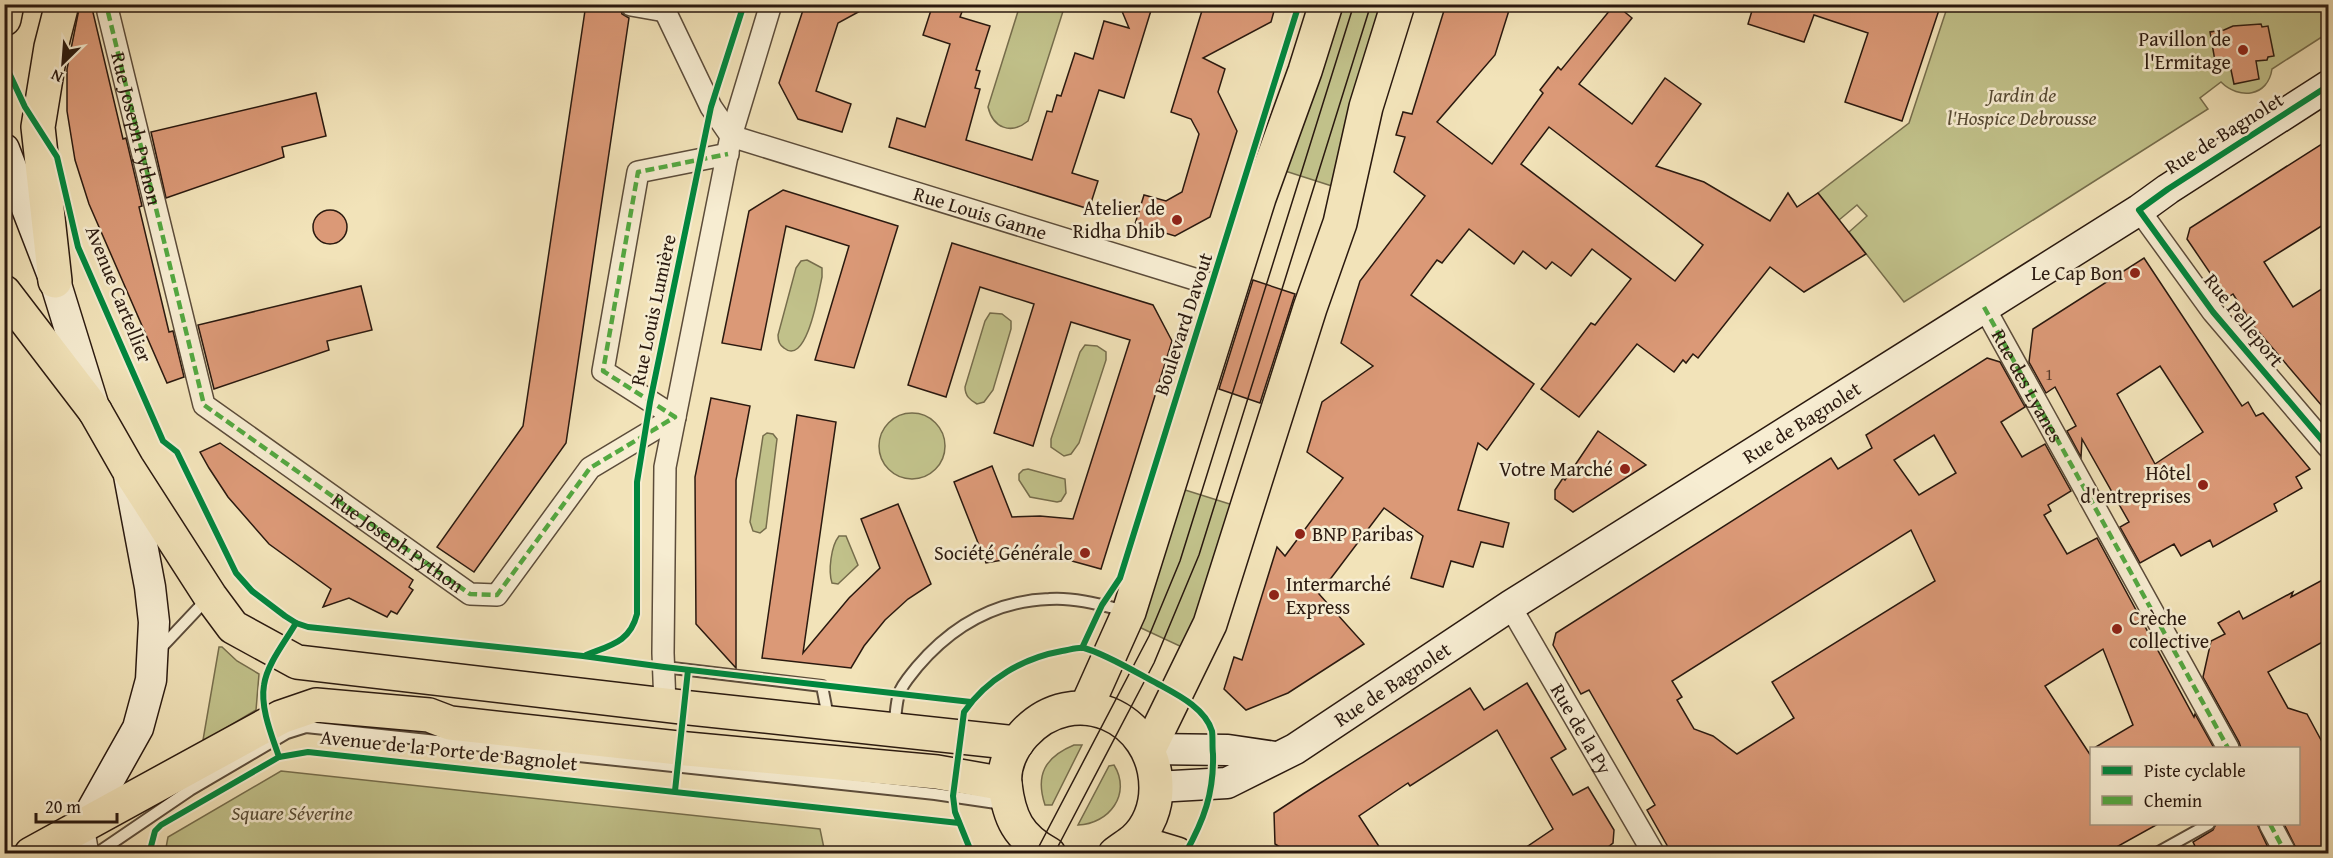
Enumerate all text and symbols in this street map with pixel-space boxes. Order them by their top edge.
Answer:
place label: Pavillon de l'Ermitage [2138,24,2231,76]
north arrow [33,33,93,93]
marker: Pavillon de l'Ermitage [2236,43,2250,57]
street label: Rue Joseph Python [104,49,170,208]
text: N [46,63,67,90]
park label: Jardin de l'Hospice Debrousse [1947,80,2097,132]
street label: Rue de Bagnolet [2159,85,2289,181]
street label: Rue Louis Ganne [910,178,1051,247]
place label: Atelier de Ridha Dhib [1073,193,1165,245]
marker: Atelier de Ridha Dhib [1170,213,1184,227]
street label: Avenue Cartellier [79,221,160,367]
street label: Rue Louis Lumière [622,232,683,388]
street label: Boulevard Davout [1146,249,1219,399]
place label: Le Cap Bon [2031,258,2123,287]
marker: Le Cap Bon [2128,266,2142,280]
street label: Rue Pelleport [2198,267,2291,373]
street label: Rue des Lyanes [1985,323,2071,448]
house number: 1 [2045,362,2053,386]
street label: Rue de Bagnolet [1737,374,1866,470]
place label: Votre Marché [1499,454,1613,483]
place label: Hôtel d'entreprises [2080,458,2191,510]
marker: Votre Marché [1618,462,1632,476]
marker: Hôtel d'entreprises [2196,478,2210,492]
street label: Rue Joseph Python [325,485,470,599]
place label: BNP Paribas [1312,519,1413,548]
marker: BNP Paribas [1293,527,1307,541]
place label: Société Générale [934,538,1073,567]
marker: Société Générale [1078,546,1092,560]
place label: Intermarché Express [1286,569,1391,621]
marker: Intermarché Express [1267,588,1281,602]
place label: Crèche collective [2129,603,2209,655]
marker: Crèche collective [2110,622,2124,636]
street label: Rue de Bagnolet [1328,634,1456,733]
street label: Rue de la Py [1544,678,1620,779]
street label: Avenue de la Porte de Bagnolet [319,722,579,777]
legend [2090,747,2300,825]
text: Piste cyclable [2144,757,2246,784]
scale bar [36,786,117,824]
text: Chemin [2144,787,2202,814]
text: 20 m [45,793,81,820]
park label: Square Séverine [231,798,353,827]

